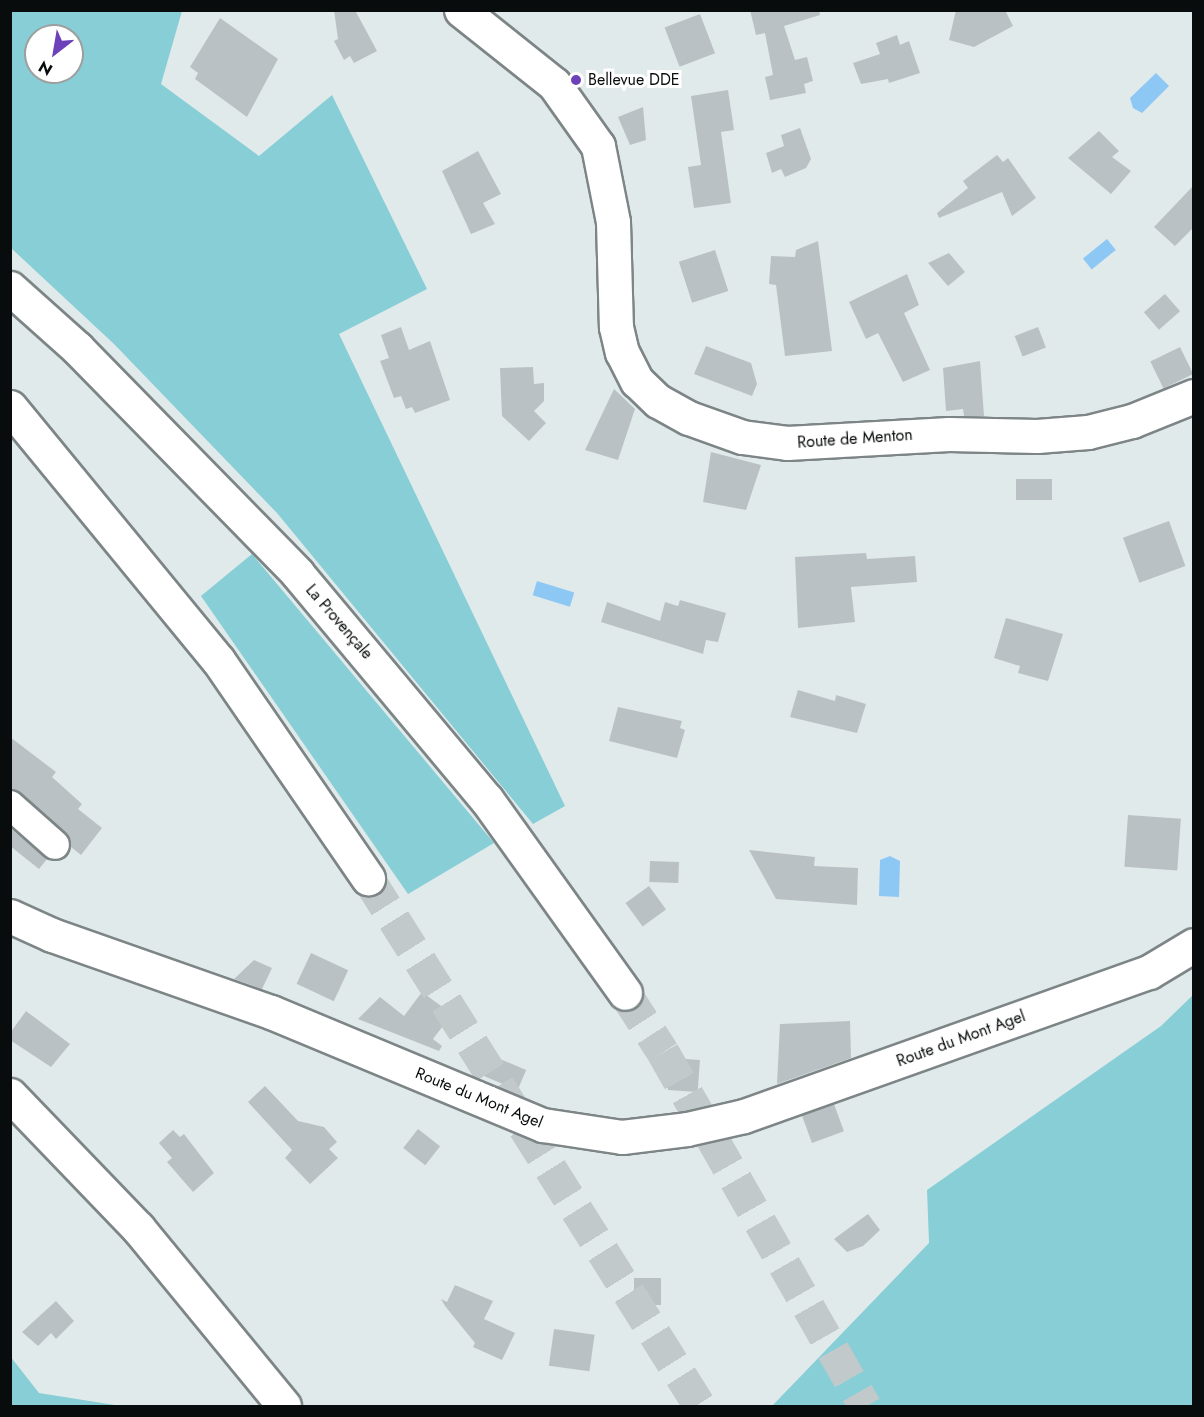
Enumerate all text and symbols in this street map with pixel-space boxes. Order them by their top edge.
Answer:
north arrow [24,24,84,84]
text: N [34,55,57,81]
place label: Bellevue DDE [588,70,680,90]
marker: Bellevue DDE [569,73,583,87]
street label: Route de Menton [797,425,913,453]
street label: La Provençale [301,581,377,663]
street label: Route du Mont Agel [894,1007,1028,1071]
street label: Route du Mont Agel [413,1064,545,1132]

